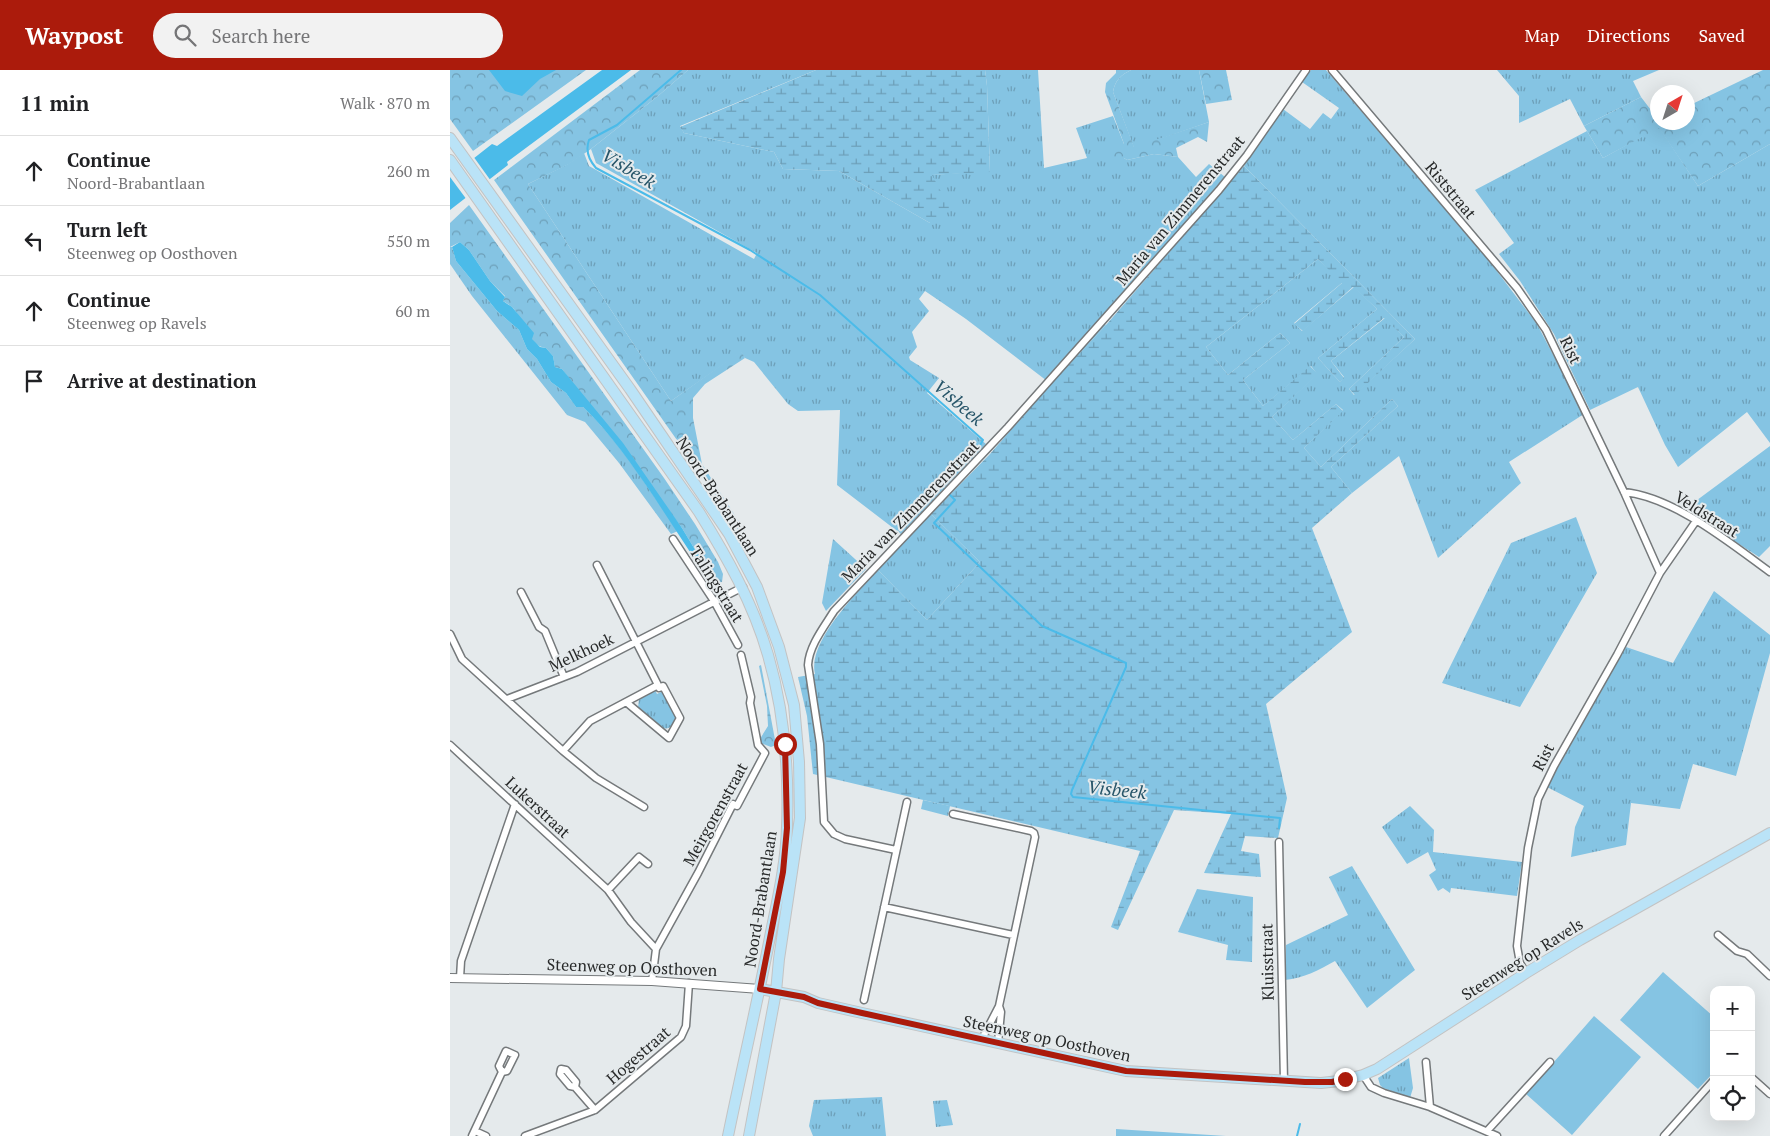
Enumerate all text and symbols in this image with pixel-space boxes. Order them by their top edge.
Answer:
search box [153,13,503,58]
text: Waypost [25,19,123,51]
icon: search [171,21,199,49]
text: Search here [211,23,310,48]
text: Map [1524,23,1559,47]
text: Directions [1587,23,1670,47]
text: Saved [1698,23,1745,47]
north arrow [1650,85,1695,130]
text: 11 min [20,89,89,117]
text: Walk · 870 m [340,92,430,114]
street label: Maria van Zimmerenstraat [1111,130,1249,290]
water label: Visbeek [597,142,661,194]
text: Continue [67,147,151,172]
icon: ahead [20,157,48,185]
street label: Riststraat [1420,157,1482,224]
text: 260 m [387,160,430,182]
text: Noord-Brabantlaan [67,172,205,194]
text: Turn left [67,217,148,242]
icon: left [20,227,48,255]
text: 550 m [387,230,430,252]
text: Steenweg op Oosthoven [67,242,238,264]
text: Continue [67,287,151,312]
icon: ahead [20,297,48,325]
text: 60 m [395,300,430,322]
text: Steenweg op Ravels [67,312,207,334]
street label: Rist [1555,333,1587,367]
icon: arrive [20,367,48,395]
text: Arrive at destination [67,368,256,393]
water label: Visbeek [929,374,989,431]
street label: Noord-Brabantlaan [671,432,765,560]
street label: Maria van Zimmerenstraat [836,435,984,587]
street label: Veldstraat [1670,486,1744,543]
street label: Talingstraat [685,542,749,626]
street label: Melkhoek [545,627,618,677]
route start [774,733,797,756]
street label: Rist [1527,740,1559,774]
street label: Meirgorenstraat [678,758,753,870]
street label: Lukerstraat [501,771,575,843]
water label: Visbeek [1086,774,1148,804]
street label: Noord-Brabantlaan [738,829,782,969]
street label: Steenweg op Ravels [1457,913,1587,1005]
street label: Kluisstraat [1255,923,1279,1001]
street label: Steenweg op Oosthoven [546,953,718,981]
map controls [1710,986,1755,1121]
button: + [1710,986,1755,1031]
street label: Steenweg op Oosthoven [961,1010,1133,1067]
street label: Hogestraat [601,1021,675,1089]
button: − [1710,1031,1755,1076]
route end [1334,1068,1357,1091]
button: locate [1710,1076,1755,1121]

